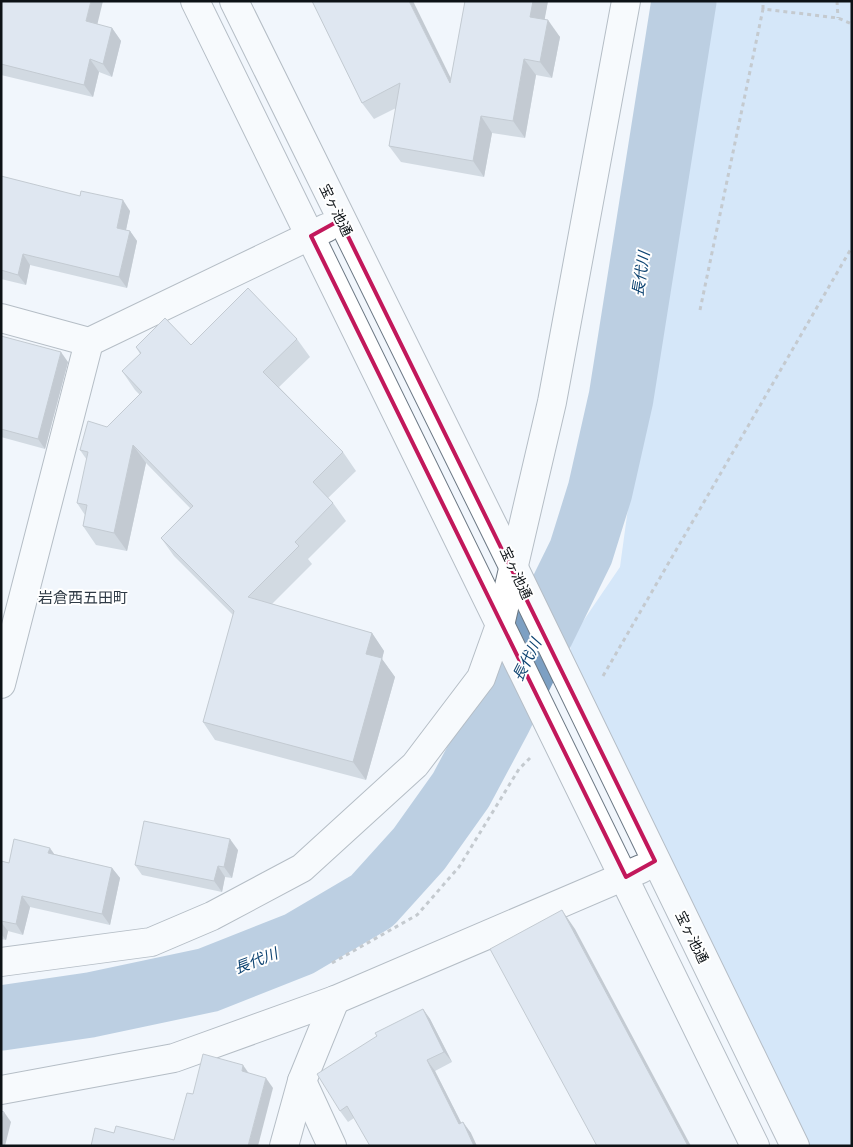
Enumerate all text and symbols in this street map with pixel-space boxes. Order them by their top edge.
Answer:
street label: 宝ヶ池通 [317,181,355,239]
water label: 長代川 [629,248,654,298]
street label: 宝ヶ池通 [497,544,535,602]
district label: 岩倉西五田町 [38,589,128,607]
water label: 長代川 [509,634,546,684]
street label: 宝ヶ池通 [673,908,711,966]
water label: 長代川 [232,944,282,977]

